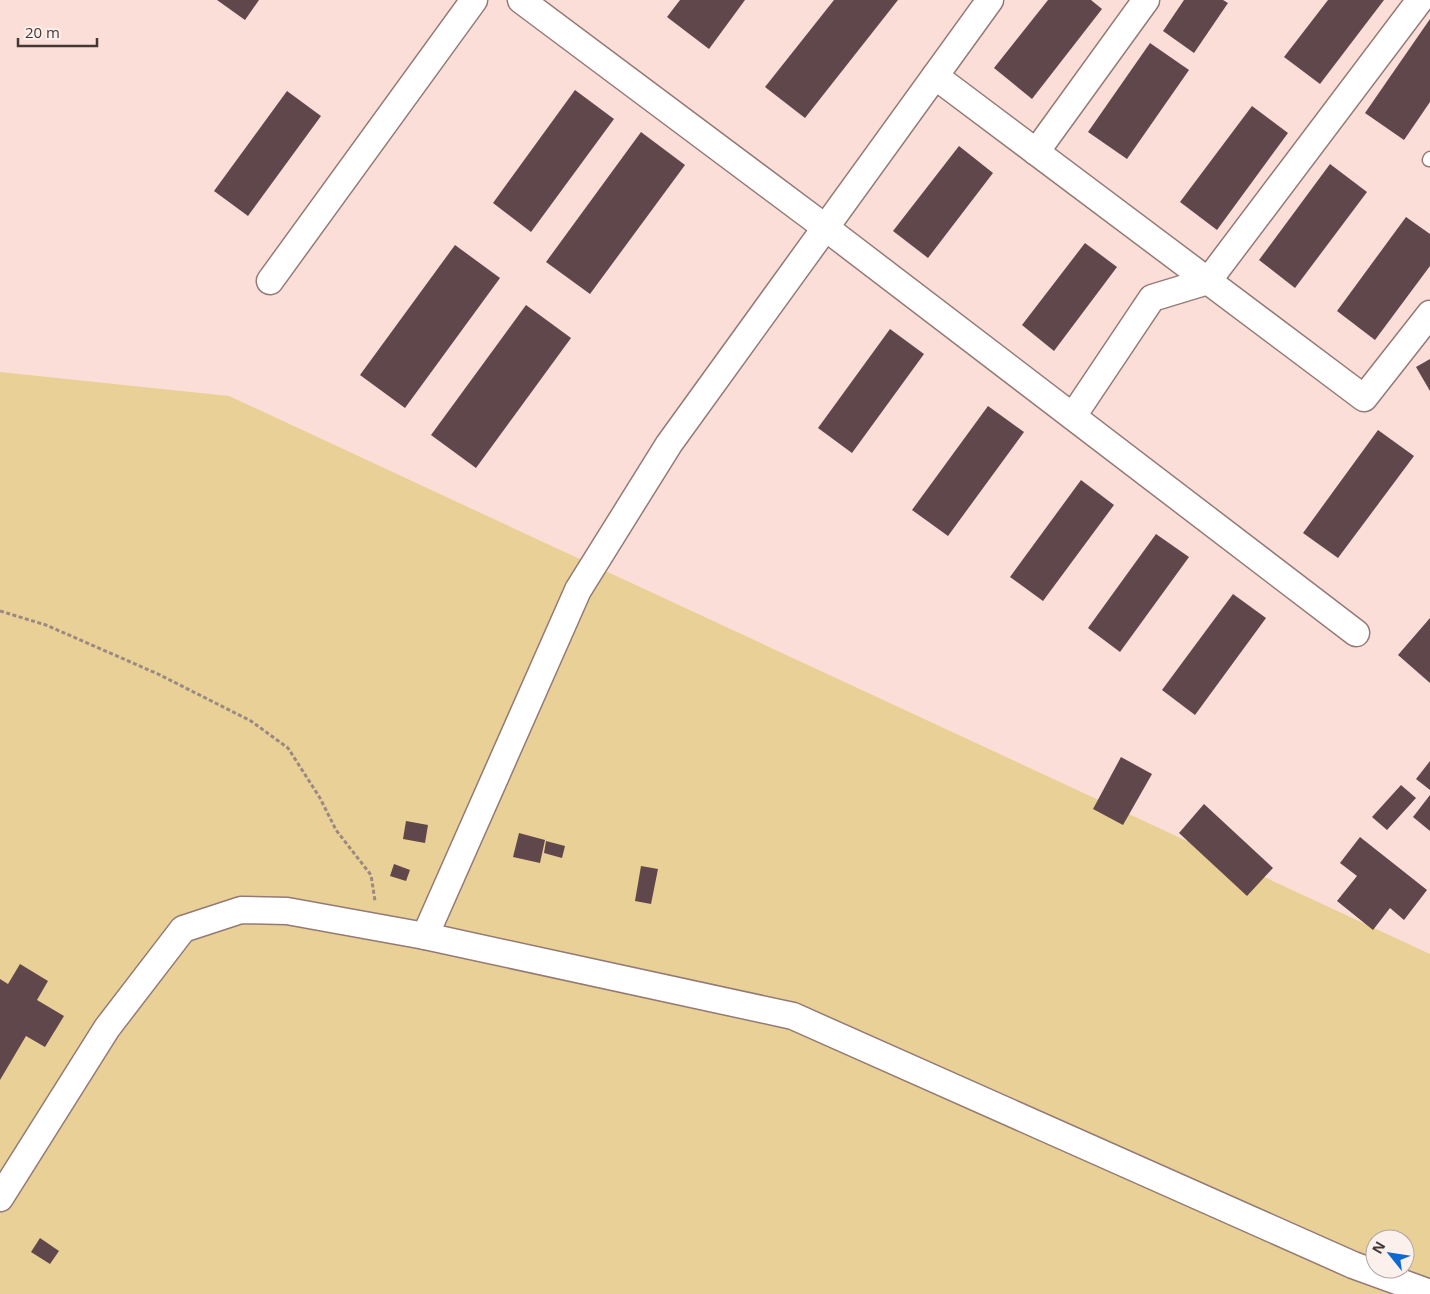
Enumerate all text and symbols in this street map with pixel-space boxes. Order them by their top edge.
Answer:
scale bar [18,15,96,47]
text: 20 m [25,22,60,42]
north arrow [1365,1229,1415,1279]
text: N [1367,1238,1389,1257]

